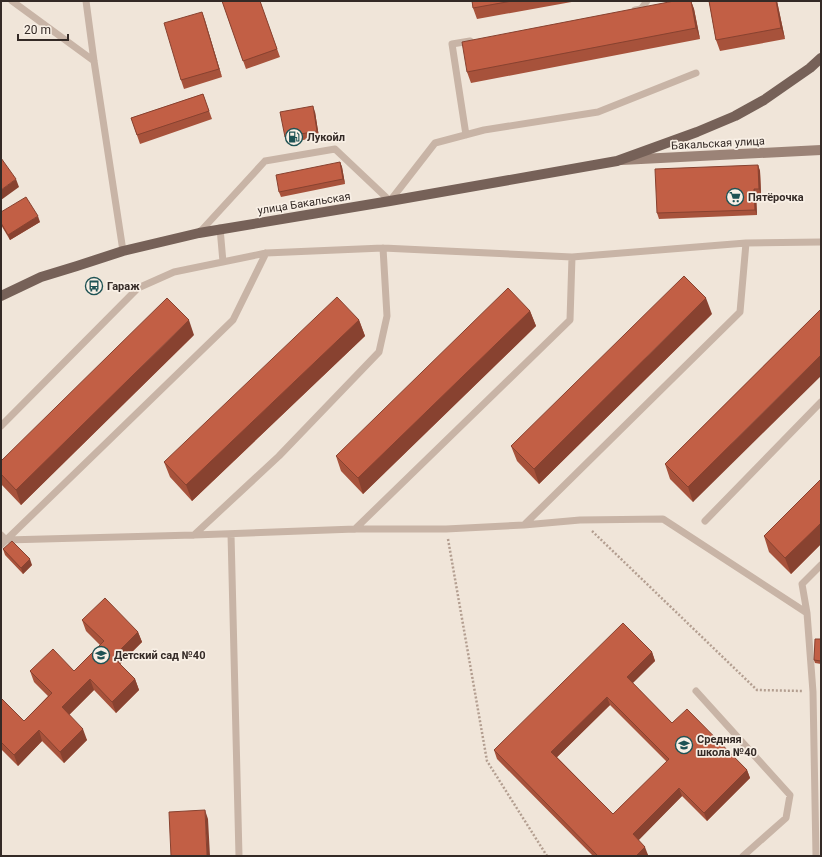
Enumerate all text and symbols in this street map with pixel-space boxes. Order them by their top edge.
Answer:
scale bar [18,16,68,42]
text: 20 m [24,23,51,37]
fuel station icon: Лукойл [284,127,304,147]
place label: Лукойл [307,131,345,144]
street label: Бакальская улица [671,135,765,152]
supermarket icon: Пятёрочка [725,187,745,207]
street label: улица Бакальская [257,190,351,217]
place label: Пятёрочка [748,191,804,204]
bus stop icon: Гараж [84,276,104,296]
place label: Гараж [107,280,140,293]
school or university icon: Детский сад №40 [91,645,111,665]
place label: Детский сад №40 [114,649,206,662]
place label: Средняя школа №40 [697,733,757,759]
school or university icon: Средняя школа №40 [674,735,694,755]

